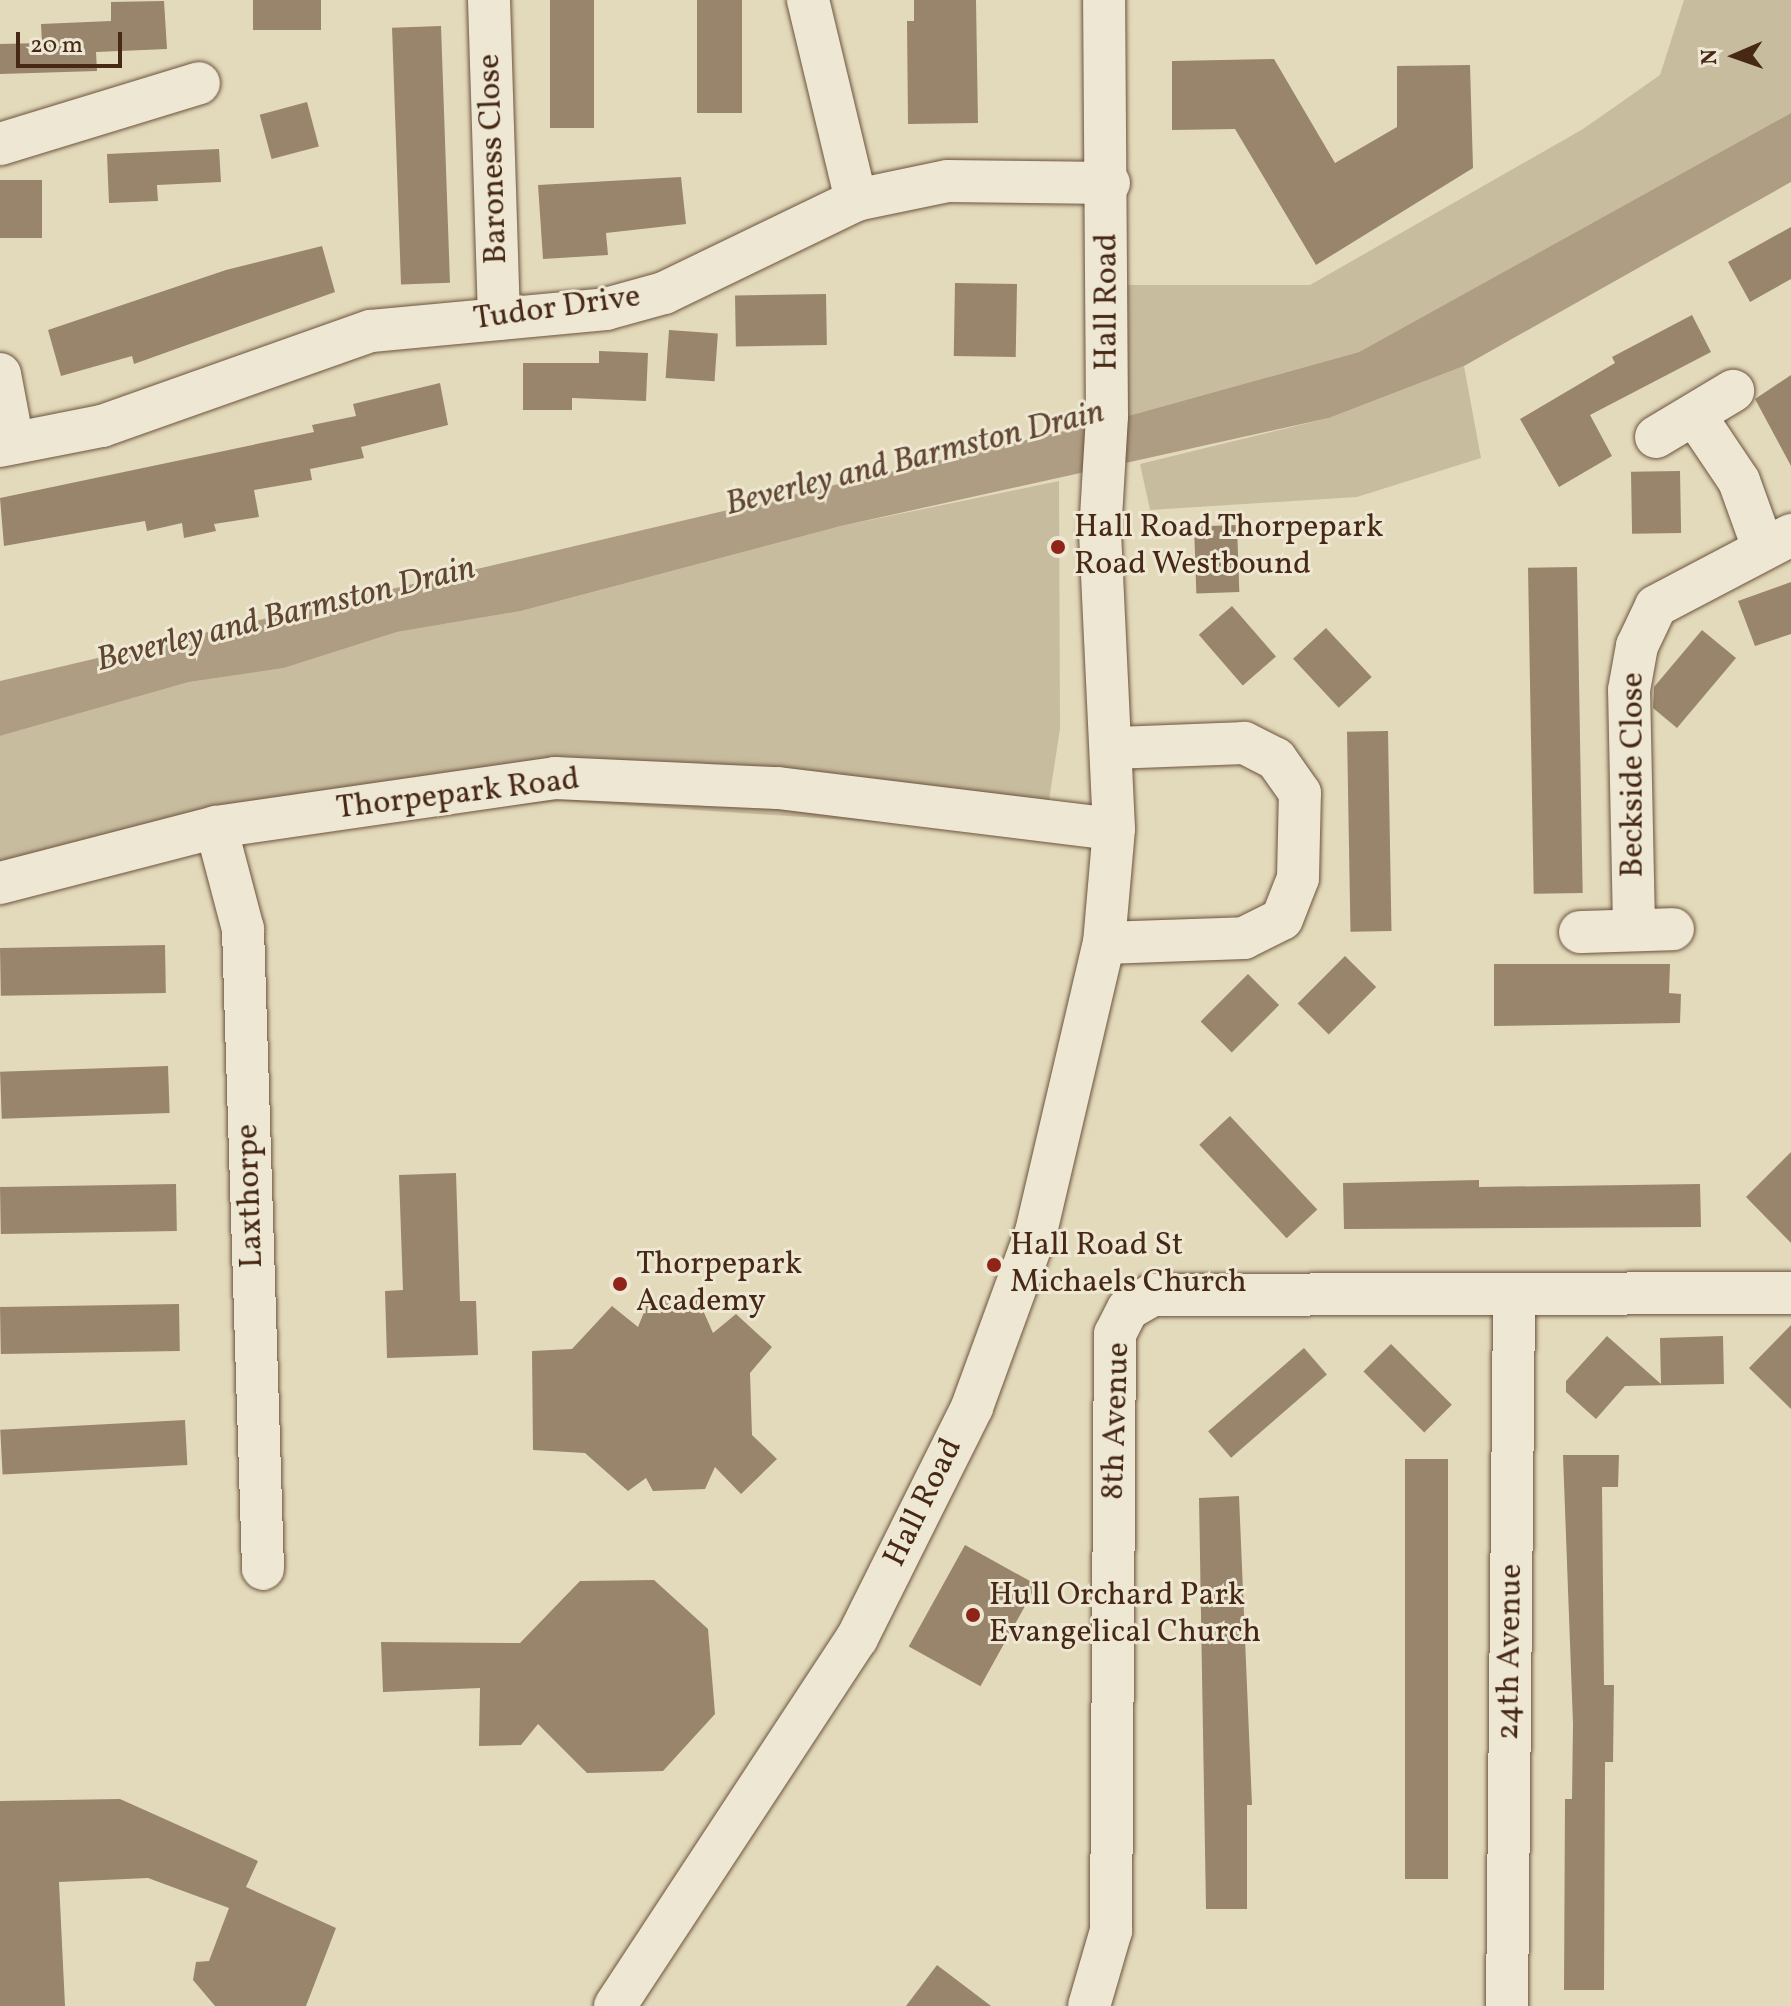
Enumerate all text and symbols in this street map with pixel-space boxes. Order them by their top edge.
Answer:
scale bar [20,16,126,66]
north arrow [1695,16,1775,96]
text: 20 m [30,29,83,63]
text: N [1695,48,1726,65]
street label: Baroness Close [471,53,517,265]
street label: Hall Road [1089,233,1127,371]
street label: Tudor Drive [471,278,643,340]
water label: Beverley and Barmston Drain [721,392,1109,526]
place label: Hall Road Thorpepark Road Westbound [1074,510,1384,585]
marker: Hall Road Thorpepark Road Westbound [1049,538,1067,556]
water label: Beverley and Barmston Drain [92,548,480,682]
street label: Beckside Close [1615,672,1653,878]
street label: Thorpepark Road [334,761,582,829]
street label: Laxthorpe [229,1123,273,1269]
place label: Hall Road St Michaels Church [1010,1228,1247,1303]
place label: Thorpepark Academy [636,1247,802,1322]
marker: Hall Road St Michaels Church [985,1256,1003,1274]
marker: Thorpepark Academy [611,1275,629,1293]
street label: 8th Avenue [1095,1342,1139,1500]
street label: Hall Road [877,1433,971,1573]
street label: 24th Avenue [1490,1563,1532,1741]
place label: Hull Orchard Park Evangelical Church [989,1578,1261,1653]
marker: Hull Orchard Park Evangelical Church [964,1606,982,1624]

